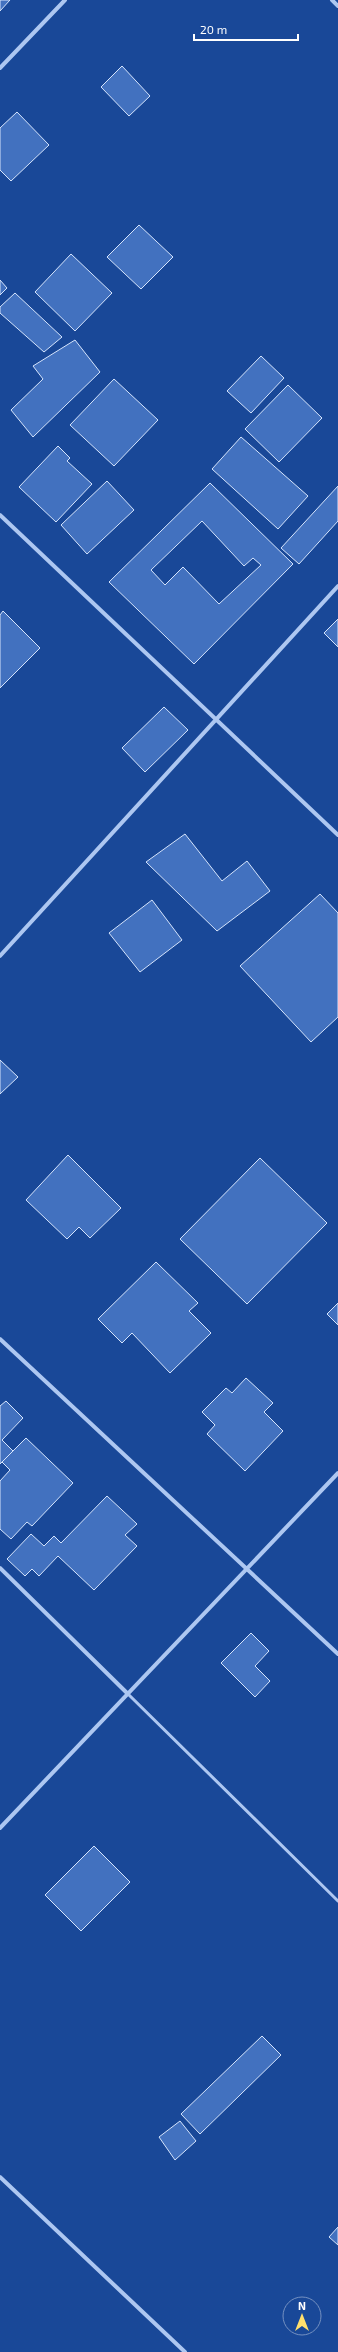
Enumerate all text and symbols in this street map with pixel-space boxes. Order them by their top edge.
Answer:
scale bar [194,16,298,42]
text: 20 m [200,22,227,36]
north arrow [282,2296,322,2336]
text: N [298,2299,306,2312]

